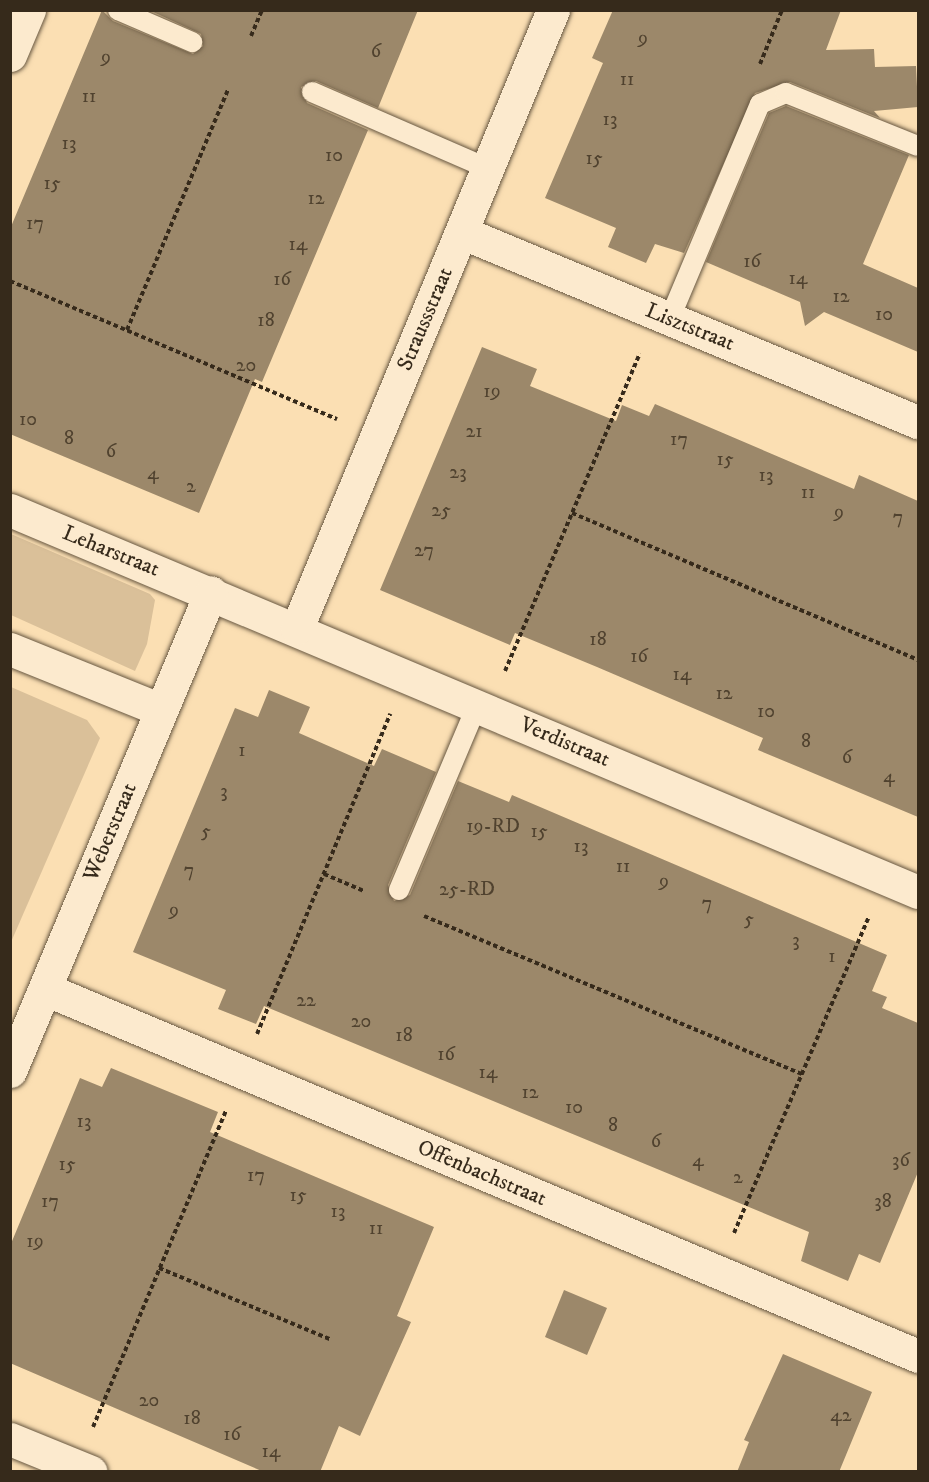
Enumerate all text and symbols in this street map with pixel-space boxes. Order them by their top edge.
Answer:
house number: 9 [638,26,648,50]
house number: 6 [371,39,381,63]
house number: 9 [101,45,111,69]
house number: 11 [620,67,634,91]
house number: 11 [82,84,96,108]
house number: 13 [603,107,617,131]
house number: 13 [62,131,76,155]
house number: 10 [325,143,343,167]
house number: 15 [585,146,603,170]
house number: 15 [43,171,61,195]
house number: 12 [307,186,325,210]
house number: 17 [26,211,44,235]
house number: 14 [289,232,307,256]
house number: 16 [743,249,761,273]
street label: Straussstraat [391,263,459,375]
house number: 14 [789,266,807,290]
house number: 16 [273,267,291,291]
house number: 12 [832,284,850,308]
street label: Lisztstraat [642,297,738,357]
house number: 10 [875,302,893,326]
house number: 18 [257,308,275,332]
house number: 20 [236,353,256,377]
house number: 19 [483,379,501,403]
house number: 10 [19,407,37,431]
house number: 21 [465,419,483,443]
house number: 8 [64,426,74,450]
house number: 17 [670,427,688,451]
house number: 6 [106,439,116,463]
house number: 15 [716,447,734,471]
house number: 23 [449,460,467,484]
house number: 4 [147,461,159,485]
house number: 13 [759,463,773,487]
house number: 2 [186,474,196,498]
house number: 11 [801,480,815,504]
house number: 25 [431,498,451,522]
house number: 9 [834,500,844,524]
house number: 7 [893,505,903,529]
street label: Leharstraat [59,520,163,582]
house number: 27 [414,538,434,562]
house number: 18 [589,627,607,651]
house number: 16 [630,644,648,668]
house number: 14 [673,662,691,686]
house number: 12 [715,681,733,705]
house number: 10 [757,699,775,723]
street label: Verdistraat [516,711,614,773]
house number: 8 [801,729,811,753]
house number: 1 [238,738,246,762]
house number: 6 [842,745,852,769]
house number: 4 [883,764,895,788]
street label: Weberstraat [78,779,142,885]
house number: 3 [220,779,228,803]
house number: 19-RD [466,814,520,838]
house number: 5 [201,819,211,843]
house number: 15 [530,819,548,843]
house number: 13 [574,834,588,858]
house number: 11 [616,854,630,878]
house number: 7 [184,858,194,882]
house number: 9 [659,869,669,893]
house number: 25-RD [439,877,495,901]
house number: 7 [702,891,712,915]
house number: 9 [169,898,179,922]
house number: 5 [744,907,754,931]
house number: 3 [792,928,800,952]
house number: 1 [828,944,836,968]
house number: 22 [296,988,316,1012]
house number: 20 [351,1009,371,1033]
house number: 18 [395,1023,413,1047]
house number: 16 [437,1042,455,1066]
house number: 14 [479,1060,497,1084]
house number: 12 [521,1080,539,1104]
house number: 10 [565,1095,583,1119]
house number: 13 [77,1109,91,1133]
house number: 8 [608,1113,618,1137]
house number: 6 [651,1129,661,1153]
street label: Offenbachstraat [414,1134,550,1212]
house number: 4 [692,1148,704,1172]
house number: 36 [892,1148,910,1172]
house number: 15 [58,1152,76,1176]
house number: 17 [247,1163,265,1187]
house number: 2 [733,1165,743,1189]
house number: 15 [289,1183,307,1207]
house number: 17 [41,1189,59,1213]
house number: 38 [874,1189,892,1213]
house number: 13 [331,1199,345,1223]
house number: 11 [369,1216,383,1240]
house number: 19 [26,1229,44,1253]
house number: 20 [139,1388,159,1412]
house number: 42 [830,1403,852,1427]
house number: 18 [183,1406,201,1430]
house number: 16 [223,1422,241,1446]
house number: 14 [262,1439,280,1463]

